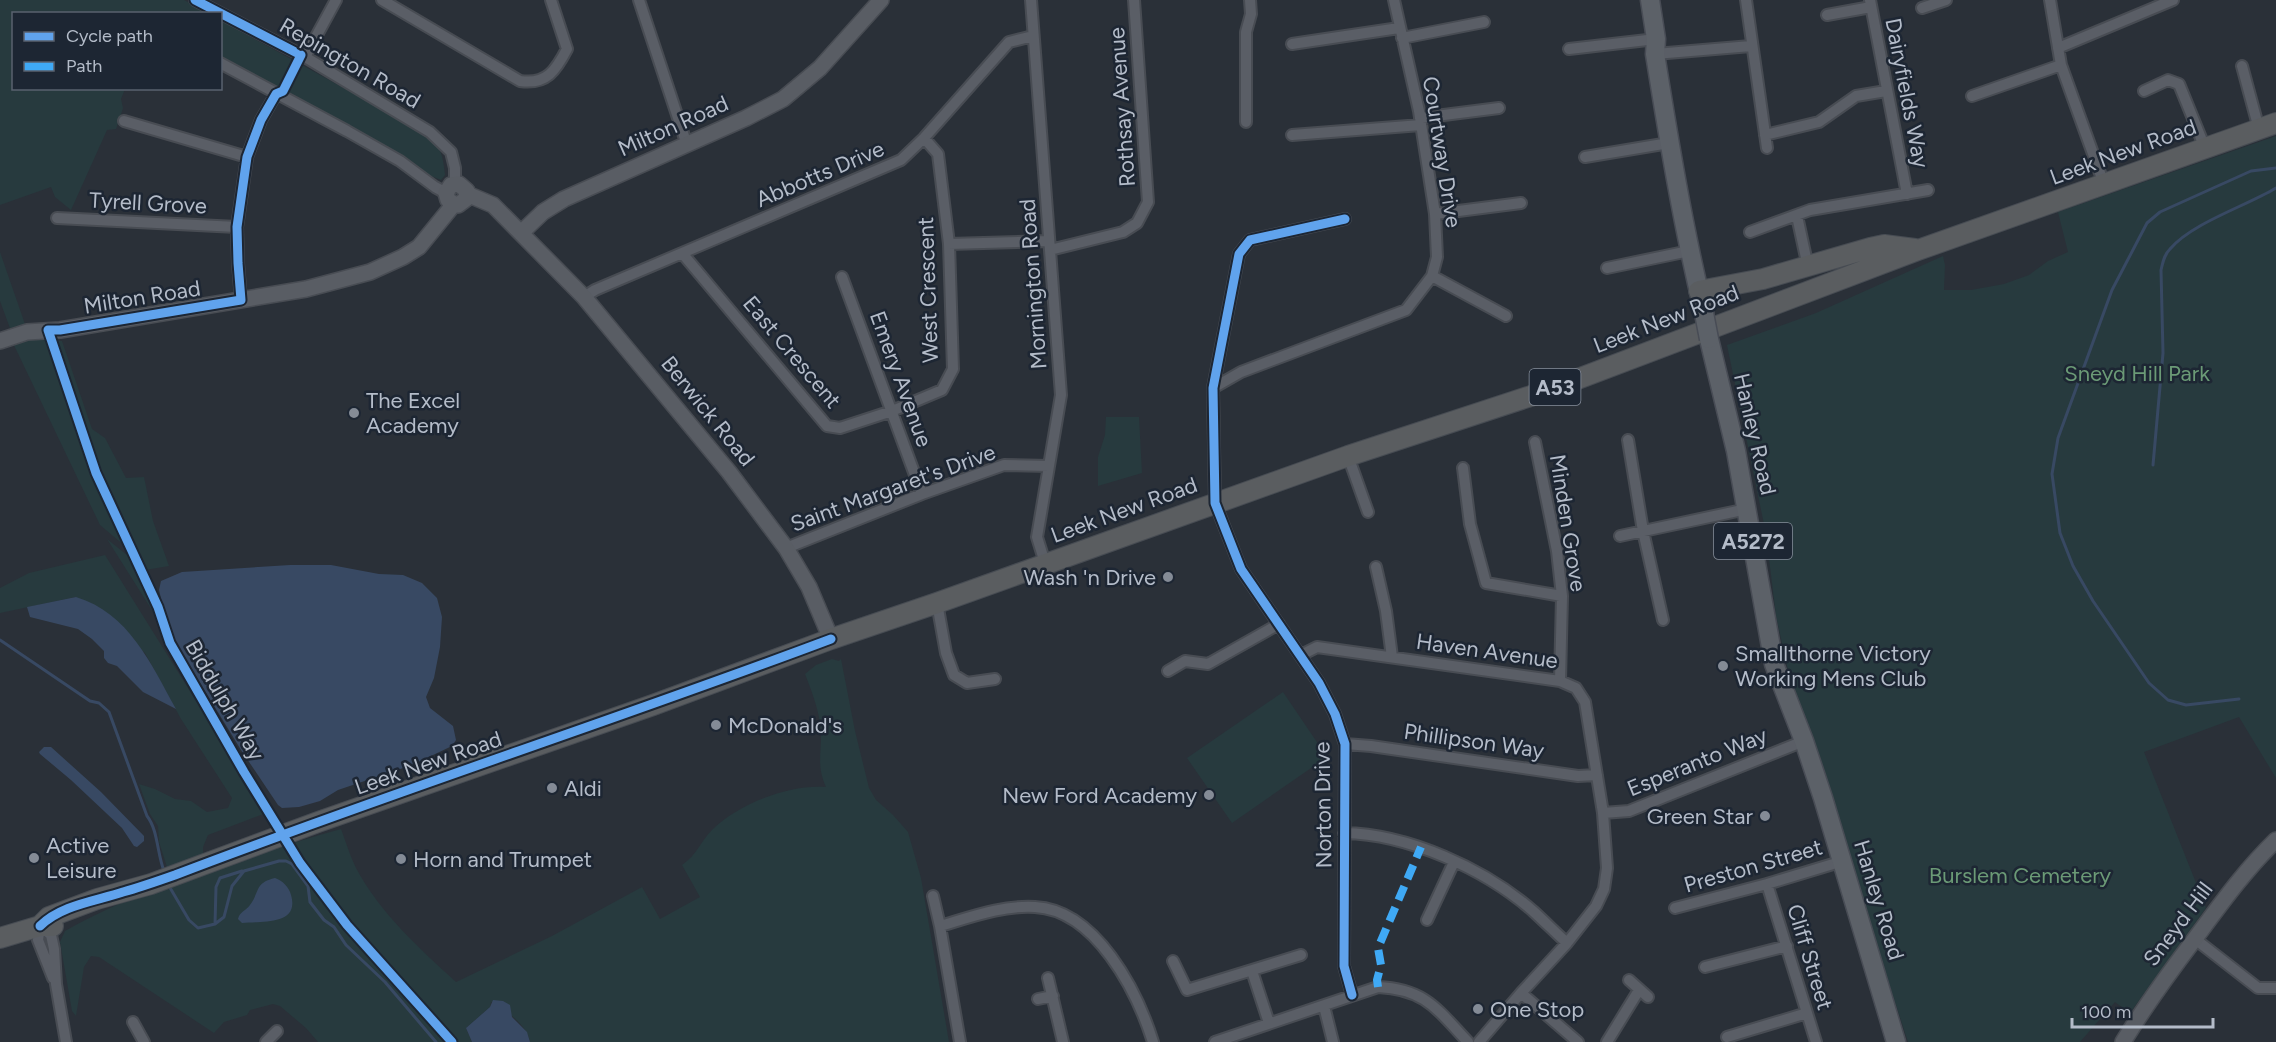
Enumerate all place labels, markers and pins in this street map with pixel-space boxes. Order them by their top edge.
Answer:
place label: The Excel Academy [366,387,460,439]
marker: The Excel Academy [347,406,361,420]
place label: Wash 'n Drive [1024,564,1156,591]
marker: Wash 'n Drive [1161,570,1175,584]
place label: Smallthorne Victory Working Mens Club [1735,640,1931,692]
marker: Smallthorne Victory Working Mens Club [1716,659,1730,673]
place label: McDonald's [728,712,842,739]
marker: McDonald's [709,718,723,732]
place label: Aldi [564,775,602,802]
marker: Aldi [545,781,559,795]
place label: New Ford Academy [1002,782,1197,809]
marker: New Ford Academy [1202,788,1216,802]
place label: Green Star [1647,803,1754,830]
marker: Green Star [1758,809,1772,823]
place label: Active Leisure [46,832,117,884]
place label: Horn and Trumpet [413,846,592,873]
marker: Active Leisure [27,851,41,865]
marker: Horn and Trumpet [394,852,408,866]
place label: One Stop [1490,996,1584,1023]
marker: One Stop [1471,1002,1485,1016]

